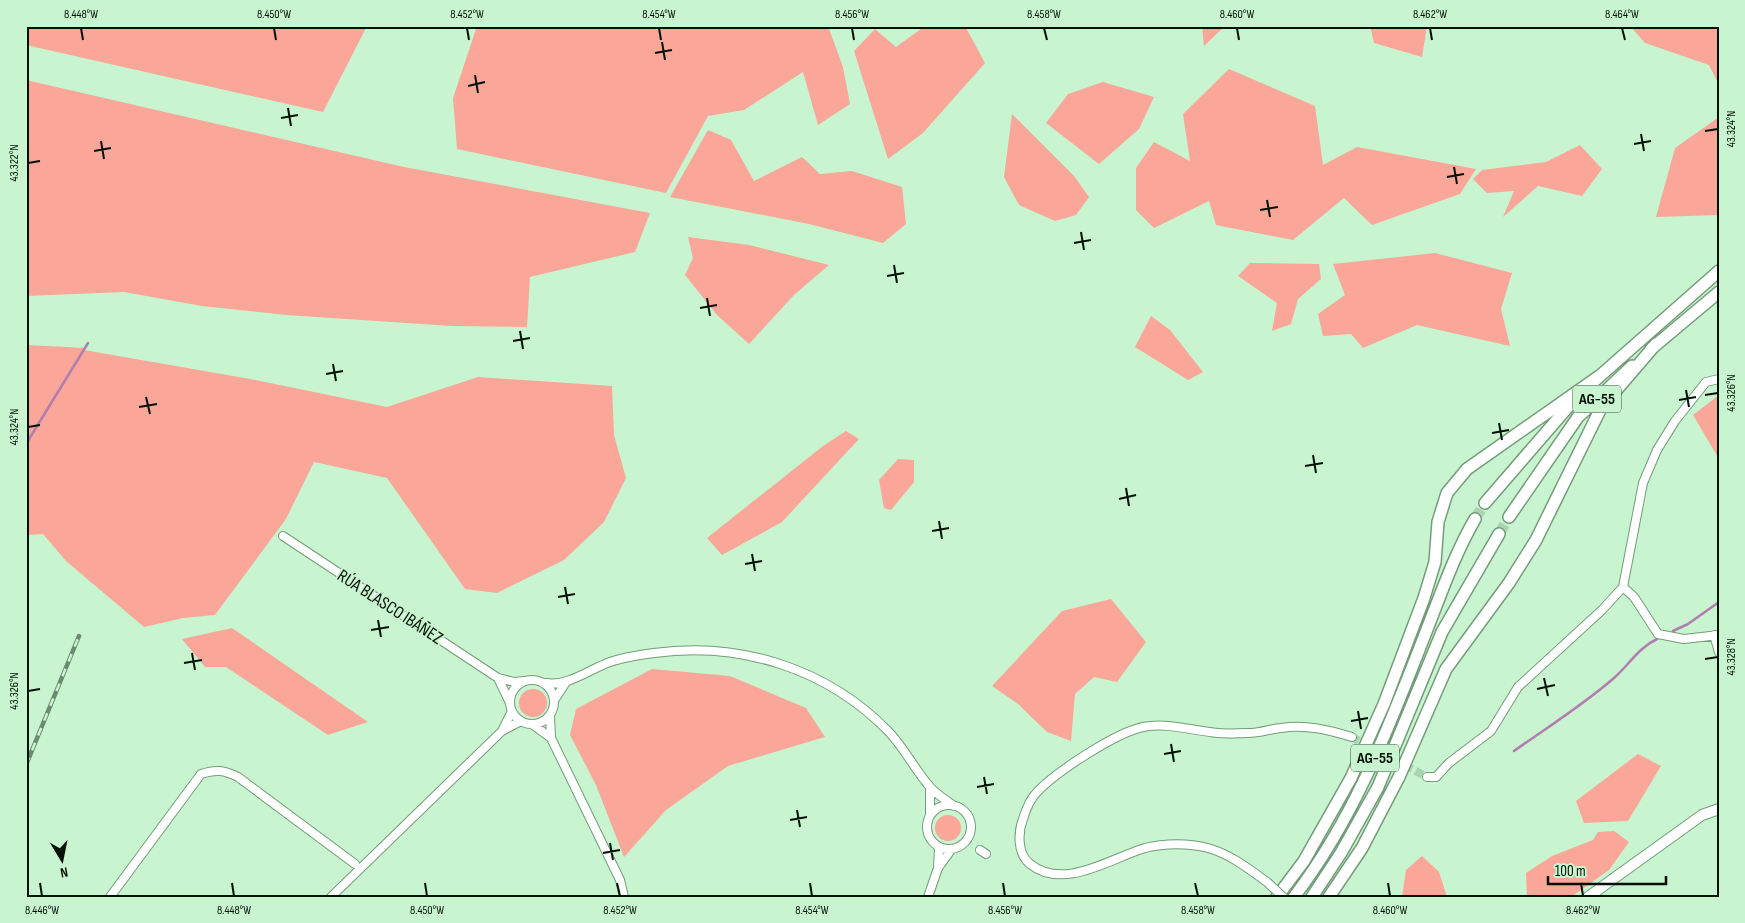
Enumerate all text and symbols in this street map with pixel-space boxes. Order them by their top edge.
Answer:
text: 8.448°W [64,7,98,22]
text: 8.450°W [257,7,291,22]
text: 8.452°W [450,7,484,22]
text: 8.454°W [642,7,676,22]
text: 8.456°W [835,7,869,22]
text: 8.458°W [1027,7,1061,22]
text: 8.460°W [1220,7,1254,22]
text: 8.462°W [1413,7,1447,22]
text: 8.464°W [1605,7,1639,22]
text: 43.324°N [1724,111,1739,147]
text: 43.322°N [7,145,22,181]
text: 43.326°N [1724,374,1739,412]
road number: AG-55 [1573,386,1621,412]
text: 43.324°N [7,409,22,445]
street label: RÚA BLASCO IBÁÑEZ [333,565,447,649]
text: 43.328°N [1724,638,1739,676]
text: 43.326°N [7,672,22,710]
road number: AG-55 [1351,744,1399,771]
north arrow [38,836,88,886]
scale bar [1548,853,1665,885]
text: 100 m [1555,862,1586,881]
text: N [59,863,69,881]
text: 8.446°W [25,903,59,918]
text: 8.448°W [217,903,251,918]
text: 8.450°W [410,903,444,918]
text: 8.452°W [603,903,637,918]
text: 8.454°W [795,903,829,918]
text: 8.456°W [988,903,1022,918]
text: 8.458°W [1181,903,1215,918]
text: 8.460°W [1373,903,1407,918]
text: 8.462°W [1566,903,1600,918]

